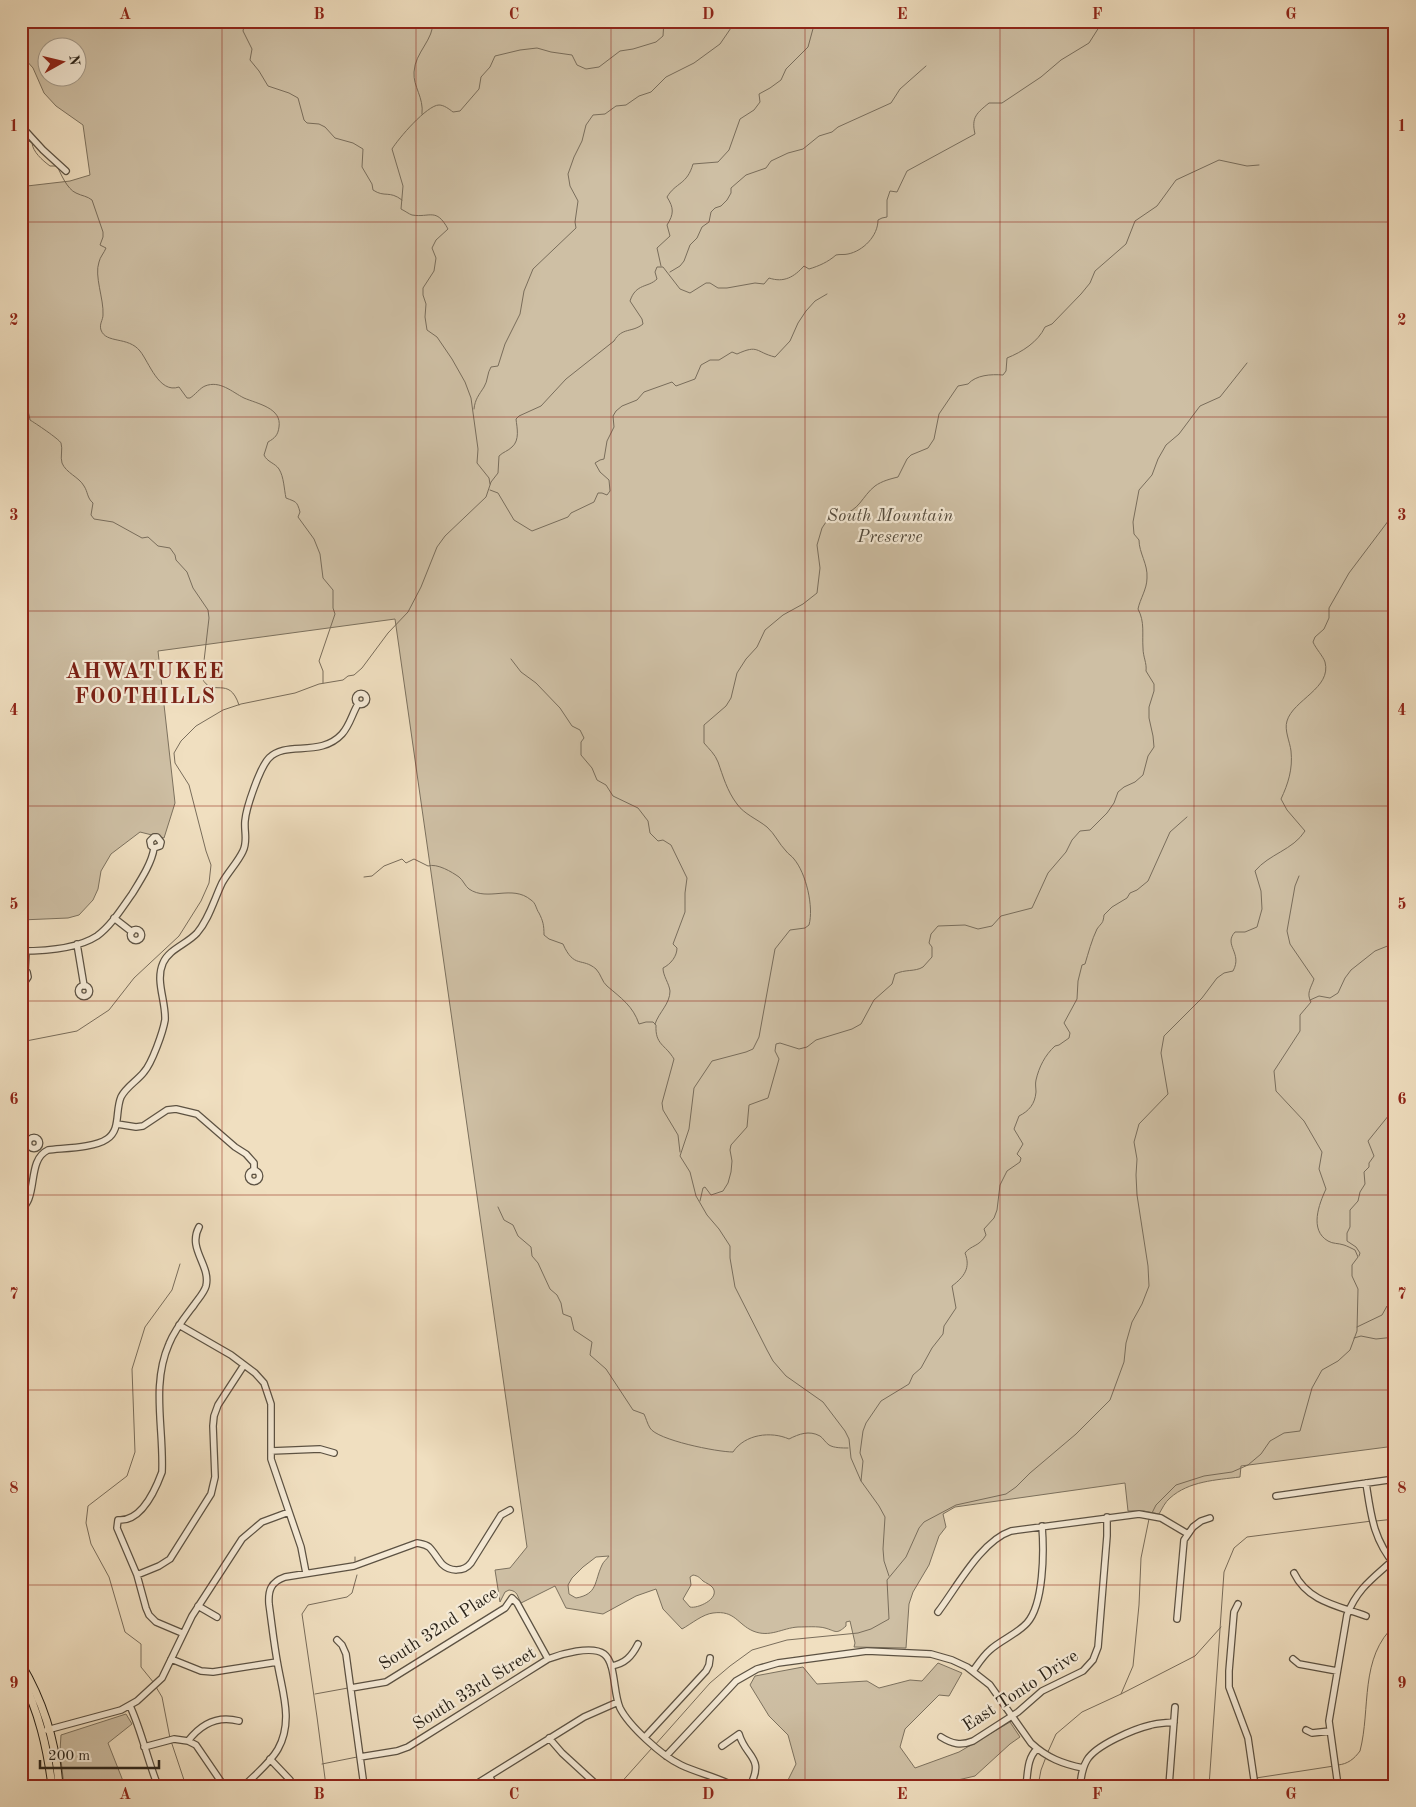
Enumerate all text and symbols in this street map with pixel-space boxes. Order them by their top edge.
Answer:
text: A [119,7,131,23]
text: B [313,7,325,23]
text: C [509,7,519,23]
text: D [702,7,714,23]
text: E [896,7,908,23]
text: F [1092,7,1103,23]
text: G [1285,7,1297,23]
north arrow [38,38,88,88]
text: N [66,54,82,67]
text: 1 [9,119,19,135]
text: 1 [1397,119,1407,135]
text: 2 [9,313,19,329]
text: 2 [1397,313,1407,329]
park label: South Mountain Preserve [827,507,953,546]
text: 3 [9,508,19,524]
text: 3 [1397,508,1407,524]
district label: AHWATUKEE FOOTHILLS [65,661,225,708]
text: 4 [9,703,19,719]
text: 4 [1397,703,1407,719]
text: 5 [9,897,19,913]
text: 5 [1397,897,1407,913]
text: 6 [9,1092,19,1108]
text: 6 [1397,1092,1407,1108]
text: 7 [9,1287,19,1303]
text: 7 [1397,1287,1407,1303]
text: 8 [9,1481,19,1497]
text: 8 [1397,1481,1407,1497]
street label: South 32nd Place [376,1584,501,1674]
street label: South 33rd Street [410,1644,539,1734]
street label: East Tonto Drive [959,1647,1082,1735]
text: 9 [9,1676,19,1692]
text: 9 [1397,1676,1407,1692]
scale bar [40,1737,159,1769]
text: 200 m [48,1749,90,1764]
text: A [119,1787,131,1803]
text: B [313,1787,325,1803]
text: C [509,1787,519,1803]
text: D [702,1787,714,1803]
text: E [896,1787,908,1803]
text: F [1092,1787,1103,1803]
text: G [1285,1787,1297,1803]

